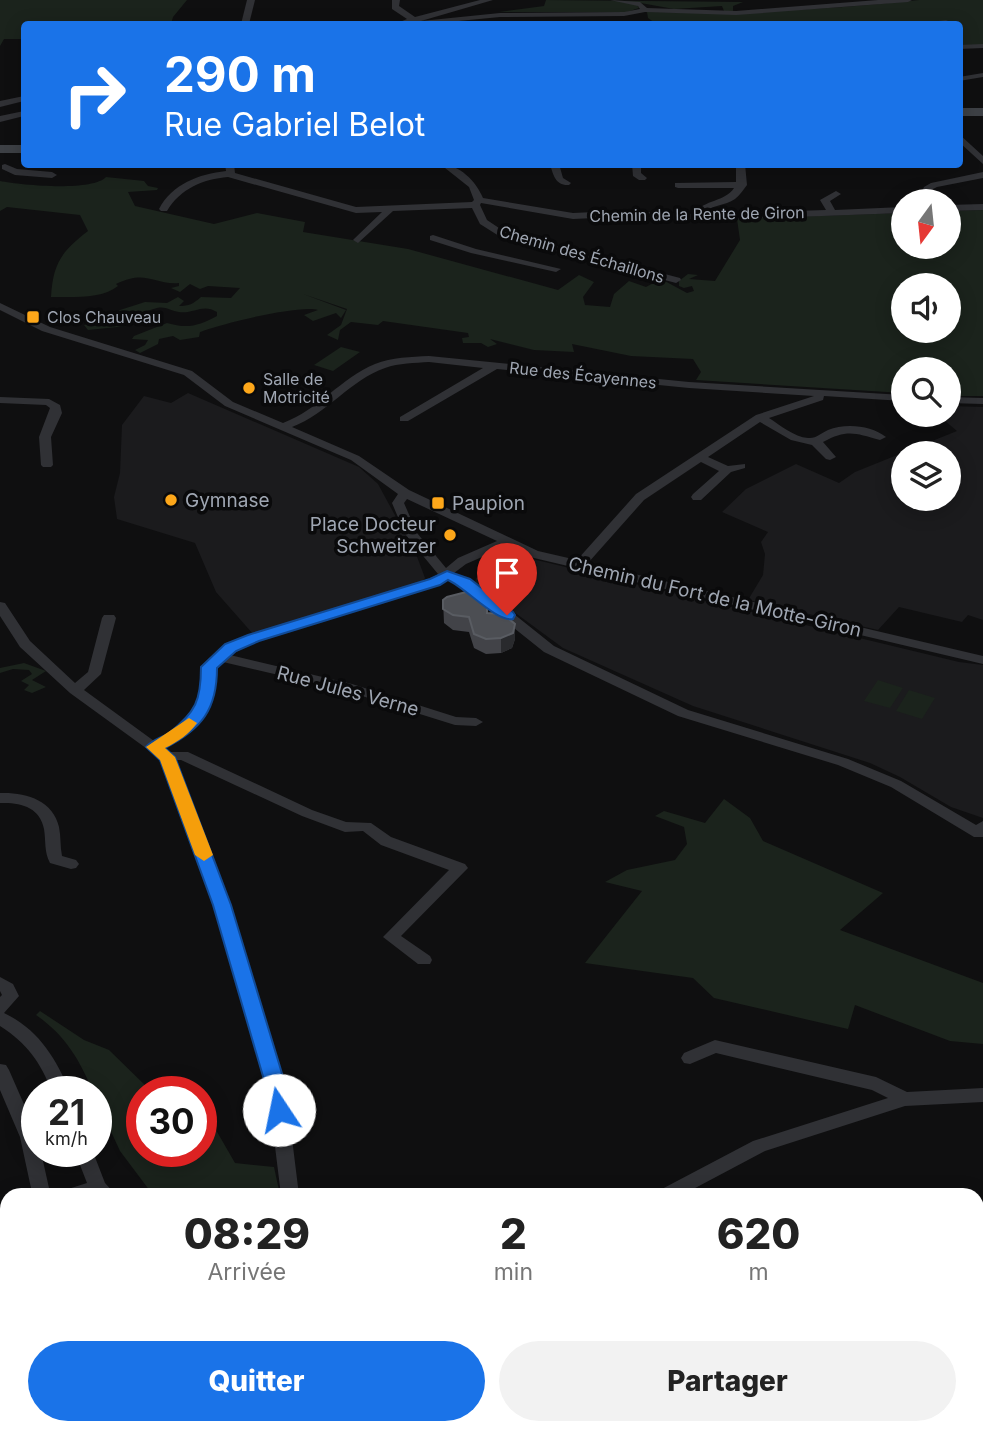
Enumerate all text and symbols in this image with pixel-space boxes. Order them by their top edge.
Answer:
text: 290 m [164,45,316,104]
icon: right [49,49,140,140]
text: Rue Gabriel Belot [164,105,425,144]
north arrow [891,189,961,259]
map controls [891,189,961,511]
street label: Chemin de la Rente de Giron [589,202,805,226]
street label: Chemin des Échaillons [497,221,667,287]
button: sound [891,273,961,343]
place label: Clos Chauveau [47,307,161,327]
marker: Clos Chauveau [25,309,41,325]
street label: Rue des Écayennes [508,357,658,393]
button: search [891,357,961,427]
place label: Salle de Motricité [263,369,330,407]
marker: Salle de Motricité [241,380,257,396]
button: layers [891,441,961,511]
place label: Gymnase [185,489,270,512]
marker: Gymnase [163,492,179,508]
place label: Paupion [452,492,525,515]
marker: Paupion [430,495,446,511]
place label: Place Docteur Schweitzer [310,513,436,558]
marker: Place Docteur Schweitzer [442,527,458,543]
pin [477,543,537,615]
street label: Chemin du Fort de la Motte-Giron [566,552,864,642]
icon: arrive [488,554,526,592]
street label: Rue Jules Verne [275,661,421,721]
position arrow [242,1073,316,1147]
speed limit sign: 30 [126,1076,217,1167]
text: 21 [48,1091,85,1133]
text: km/h [45,1128,88,1149]
text: 08:29 [184,1208,310,1259]
text: 2 [500,1208,527,1259]
text: 620 [717,1208,800,1259]
text: Arrivée [207,1258,286,1286]
text: min [494,1258,533,1286]
text: m [748,1258,769,1286]
button: Quitter [28,1341,485,1421]
button: Partager [499,1341,956,1421]

